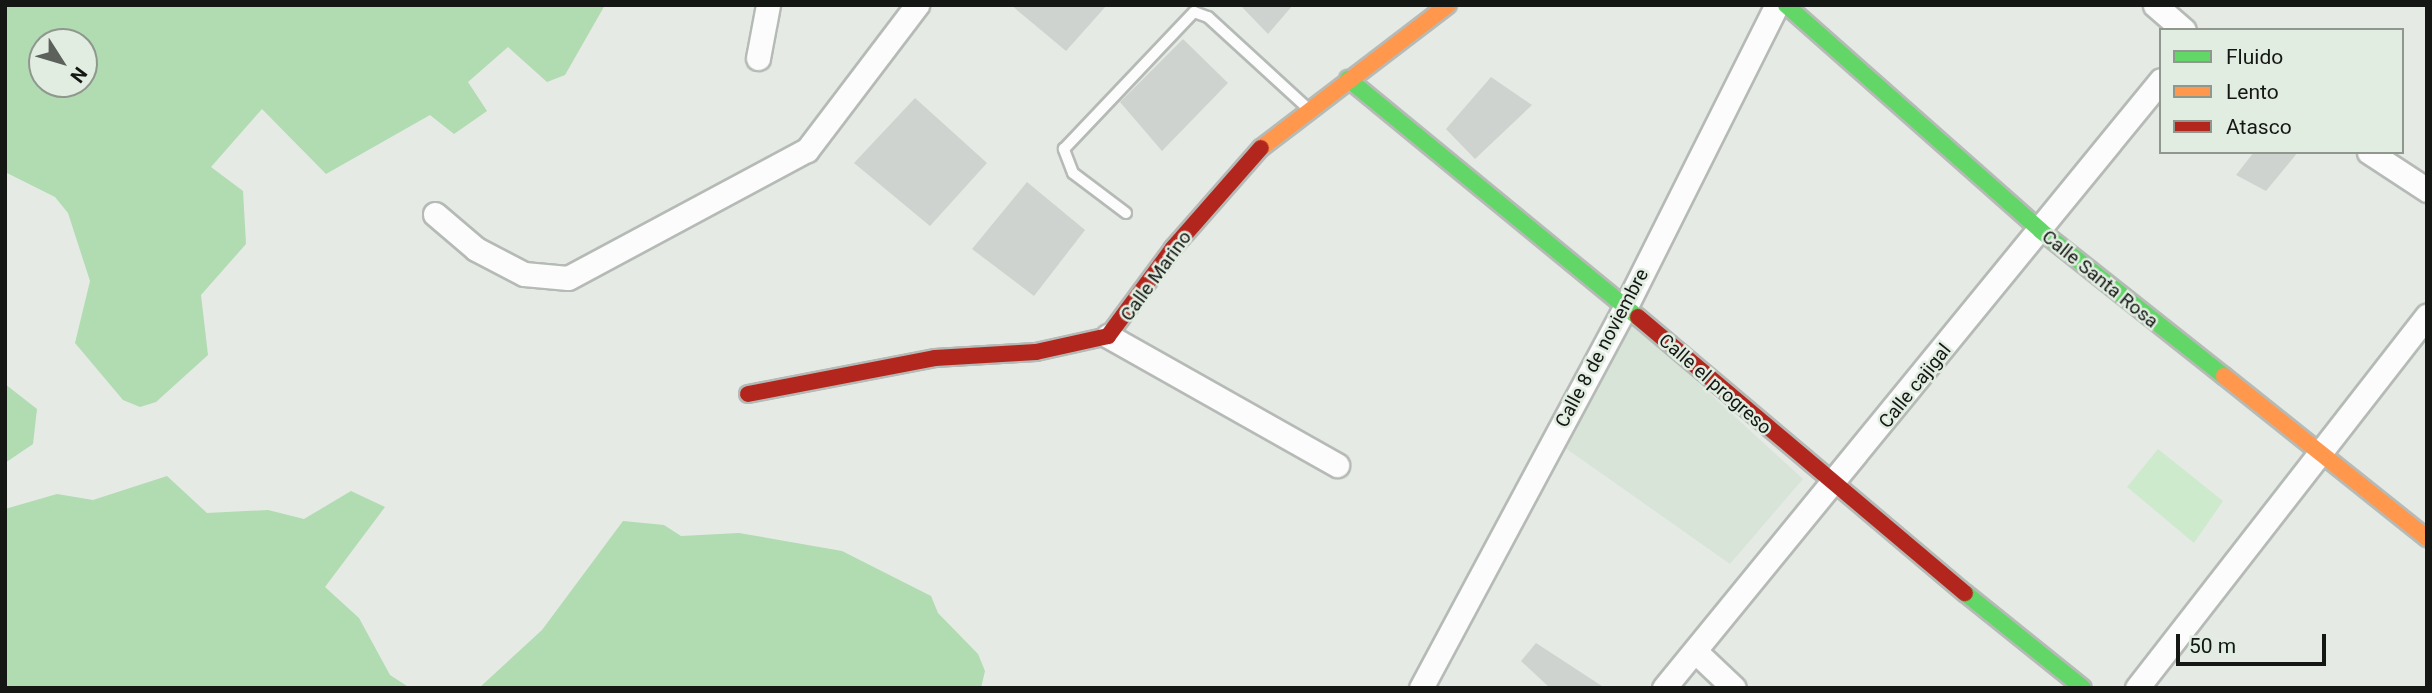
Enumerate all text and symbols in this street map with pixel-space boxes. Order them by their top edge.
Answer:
north arrow [28,28,98,98]
legend [2159,28,2404,154]
text: Fluido [2226,45,2283,69]
text: N [65,62,92,87]
text: Lento [2226,80,2279,104]
text: Atasco [2226,115,2292,139]
street label: Calle Santa Rosa [2037,225,2163,333]
street label: Calle Marino [1116,226,1196,326]
street label: Calle 8 de noviembre [1551,265,1653,431]
street label: Calle el progreso [1654,329,1776,439]
street label: Calle cajigal [1874,339,1956,433]
scale bar [2180,620,2330,664]
text: 50 m [2189,634,2236,658]

